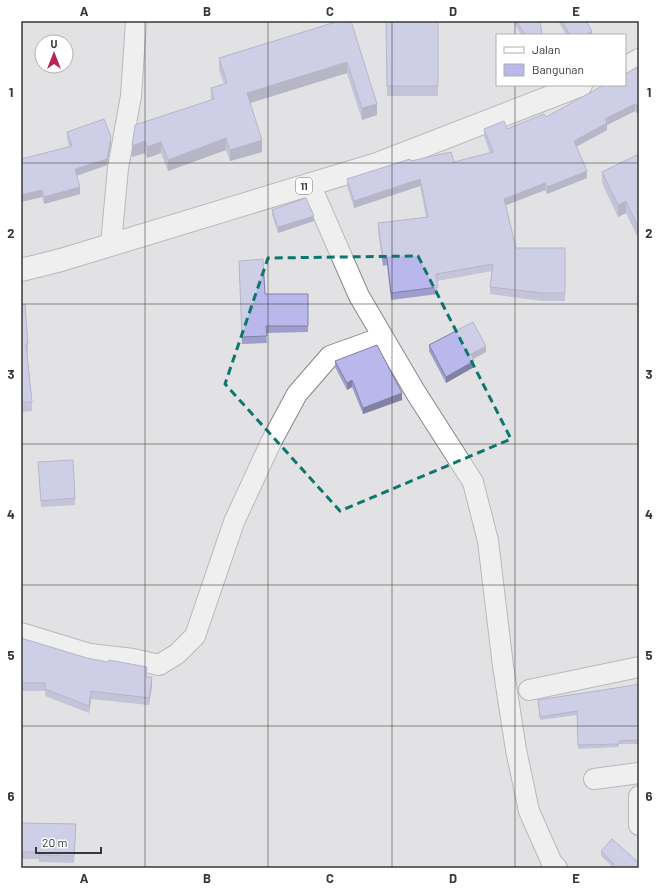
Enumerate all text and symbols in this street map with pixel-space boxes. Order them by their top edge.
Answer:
text: A [80,3,89,19]
text: B [203,3,211,19]
text: C [326,3,334,19]
text: D [449,3,457,19]
text: E [572,3,580,19]
north arrow [34,34,74,74]
legend [496,34,626,86]
text: U [51,37,58,50]
text: Jalan [532,42,560,56]
text: Bangunan [532,62,584,76]
text: 1 [9,84,13,100]
text: 1 [647,84,651,100]
road number: 11 [296,178,312,194]
text: 2 [7,225,15,241]
text: 2 [645,225,653,241]
text: 3 [7,366,15,382]
text: 3 [645,366,653,382]
text: 4 [7,506,15,522]
text: 4 [645,506,653,522]
text: 5 [7,647,15,663]
text: 5 [645,647,653,663]
text: 6 [8,788,15,804]
text: 6 [646,788,653,804]
scale bar [36,829,101,855]
text: 20 m [42,835,68,849]
text: A [80,870,89,886]
text: B [203,870,211,886]
text: C [326,870,334,886]
text: D [449,870,457,886]
text: E [572,870,580,886]

